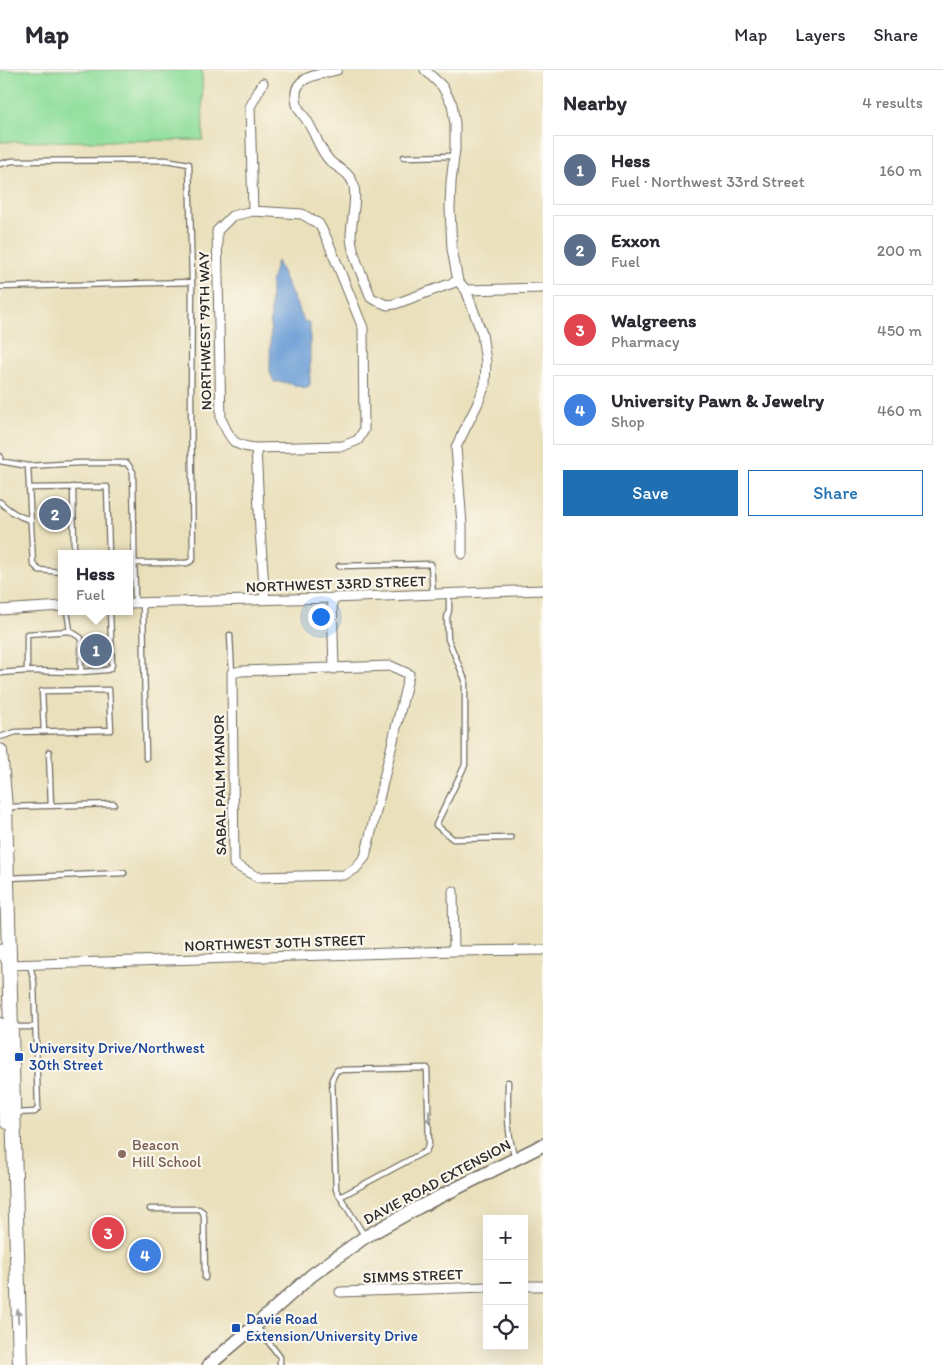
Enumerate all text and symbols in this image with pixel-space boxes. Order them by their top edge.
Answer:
text: Map [25,20,69,49]
text: Map [734,24,767,46]
text: Layers [795,24,845,46]
text: Share [873,24,918,46]
text: Nearby [563,90,627,115]
text: 4 results [862,93,923,112]
text: Hess [611,149,650,172]
text: 1 [576,161,584,180]
text: 160 m [879,161,922,180]
text: Fuel · Northwest 33rd Street [611,172,805,191]
text: Exxon [611,229,660,252]
text: 2 [576,241,584,260]
text: 200 m [877,241,922,260]
street label: NORTHWEST 79TH WAY [195,251,215,411]
text: Fuel [611,252,640,271]
text: Walgreens [611,309,696,332]
text: 3 [576,321,584,340]
text: 450 m [877,321,922,340]
text: Pharmacy [611,332,679,351]
text: University Pawn & Jewelry [611,389,824,412]
text: 4 [575,401,585,420]
text: 460 m [877,401,922,420]
text: Shop [611,412,645,431]
button: Save [563,470,738,516]
button: Share [748,470,923,516]
pin: 2 [39,495,71,533]
popup [58,550,133,615]
text: Hess [76,562,115,585]
street label: NORTHWEST 33RD STREET [245,572,427,596]
text: Fuel [76,585,105,604]
your location [308,604,334,630]
pin: 1 [80,631,112,669]
street label: SABAL PALM MANOR [210,715,230,855]
street label: NORTHWEST 30TH STREET [184,931,366,955]
place label: University Drive/Northwest 30th Street [29,1039,205,1074]
marker: University Drive/Northwest 30th Street [13,1051,25,1063]
one-way arrow [425,1109,433,1125]
street label: DAVIE ROAD EXTENSION [360,1135,514,1229]
place label: Beacon Hill School [132,1136,202,1171]
marker: Beacon Hill School [116,1148,128,1160]
pin: 3 [92,1214,124,1252]
map controls [483,1215,528,1350]
button: + [483,1215,528,1260]
pin: 4 [129,1236,161,1274]
button: − [483,1260,528,1305]
street label: SIMMS STREET [362,1265,464,1287]
button: locate [483,1305,528,1350]
one-way arrow [14,1308,22,1324]
place label: Davie Road Extension/University Drive [246,1310,418,1345]
marker: Davie Road Extension/University Drive [230,1322,242,1334]

